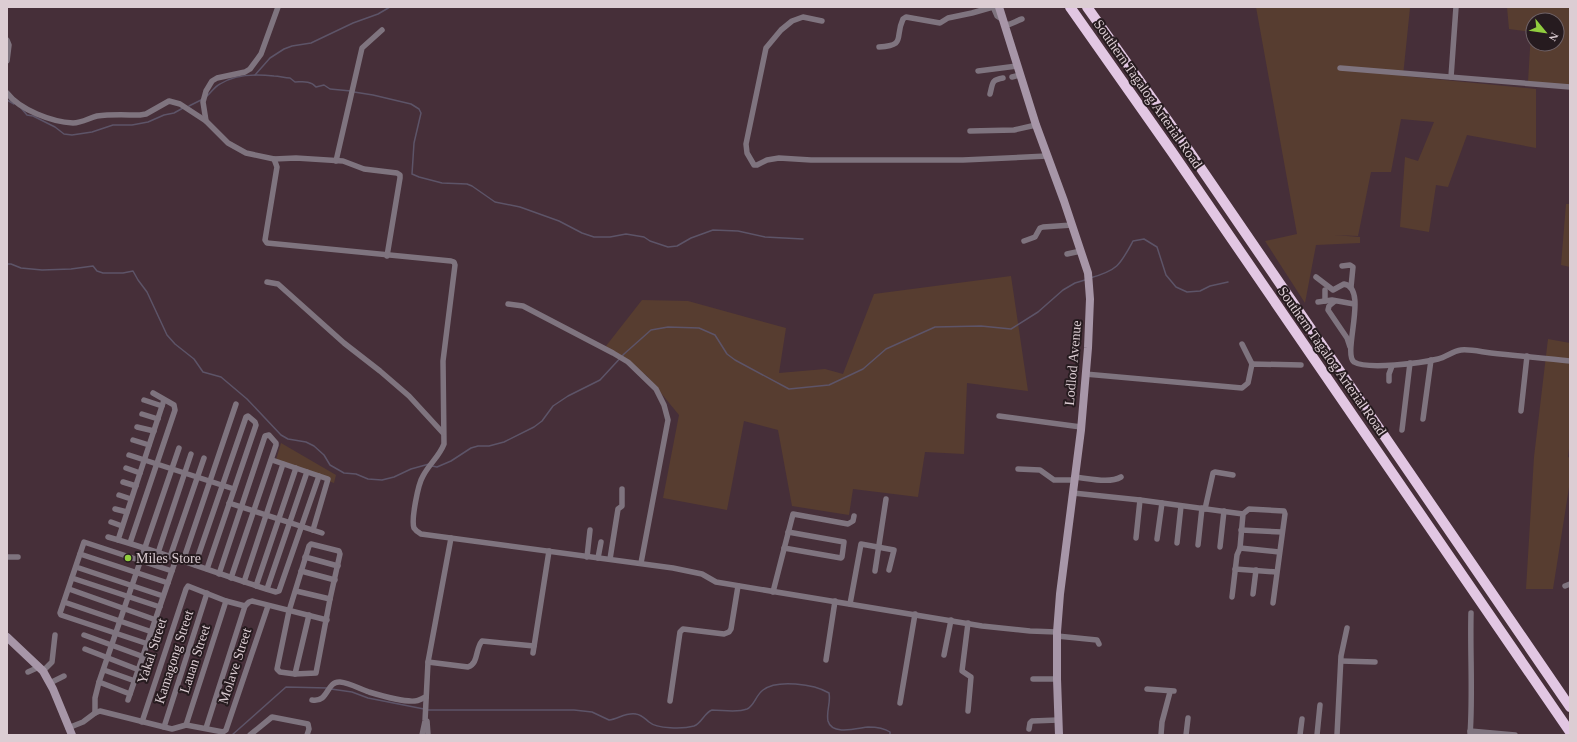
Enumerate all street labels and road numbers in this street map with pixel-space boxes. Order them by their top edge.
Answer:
street label: Southern Tagalog Arterial Road [1091,17,1205,171]
street label: Southern Tagalog Arterial Road [1275,284,1389,438]
street label: Lodlod Avenue [1062,320,1084,406]
street label: Kamagong Street [152,608,196,706]
street label: Yakal Street [134,616,170,686]
street label: Lauan Street [177,623,213,695]
street label: Molave Street [216,626,254,706]

